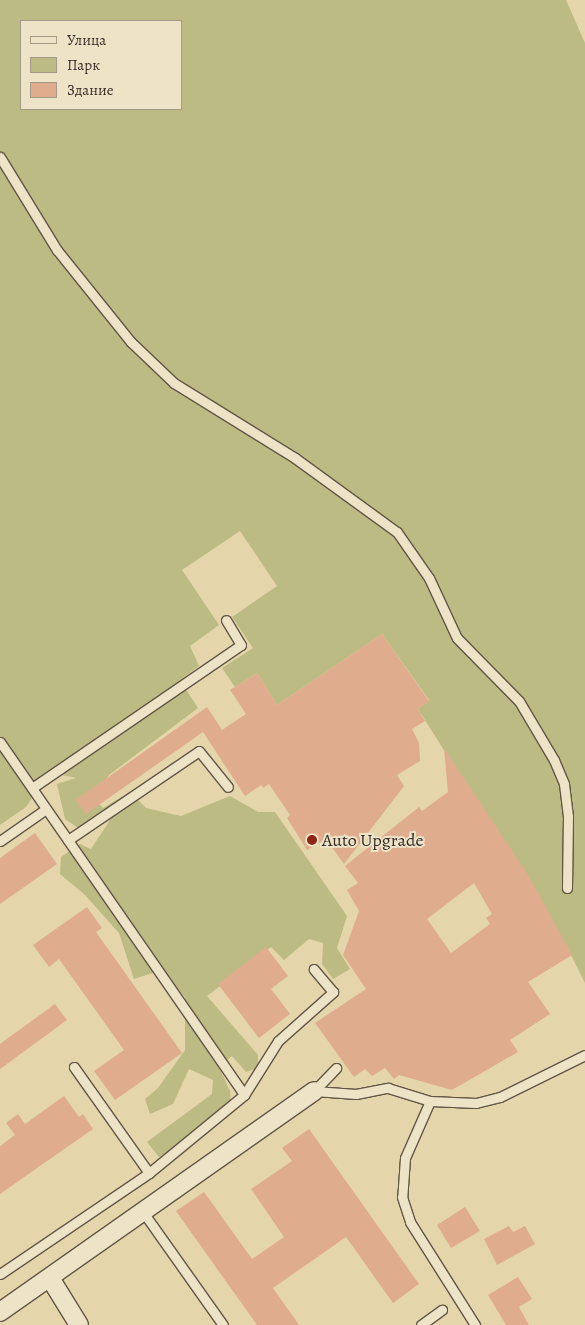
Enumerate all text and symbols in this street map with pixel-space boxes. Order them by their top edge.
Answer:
legend [20,20,182,110]
text: Улица [67,30,106,50]
text: Парк [67,55,100,75]
text: Здание [67,80,114,100]
place label: Auto Upgrade [322,829,424,851]
marker: Auto Upgrade [306,834,318,846]

